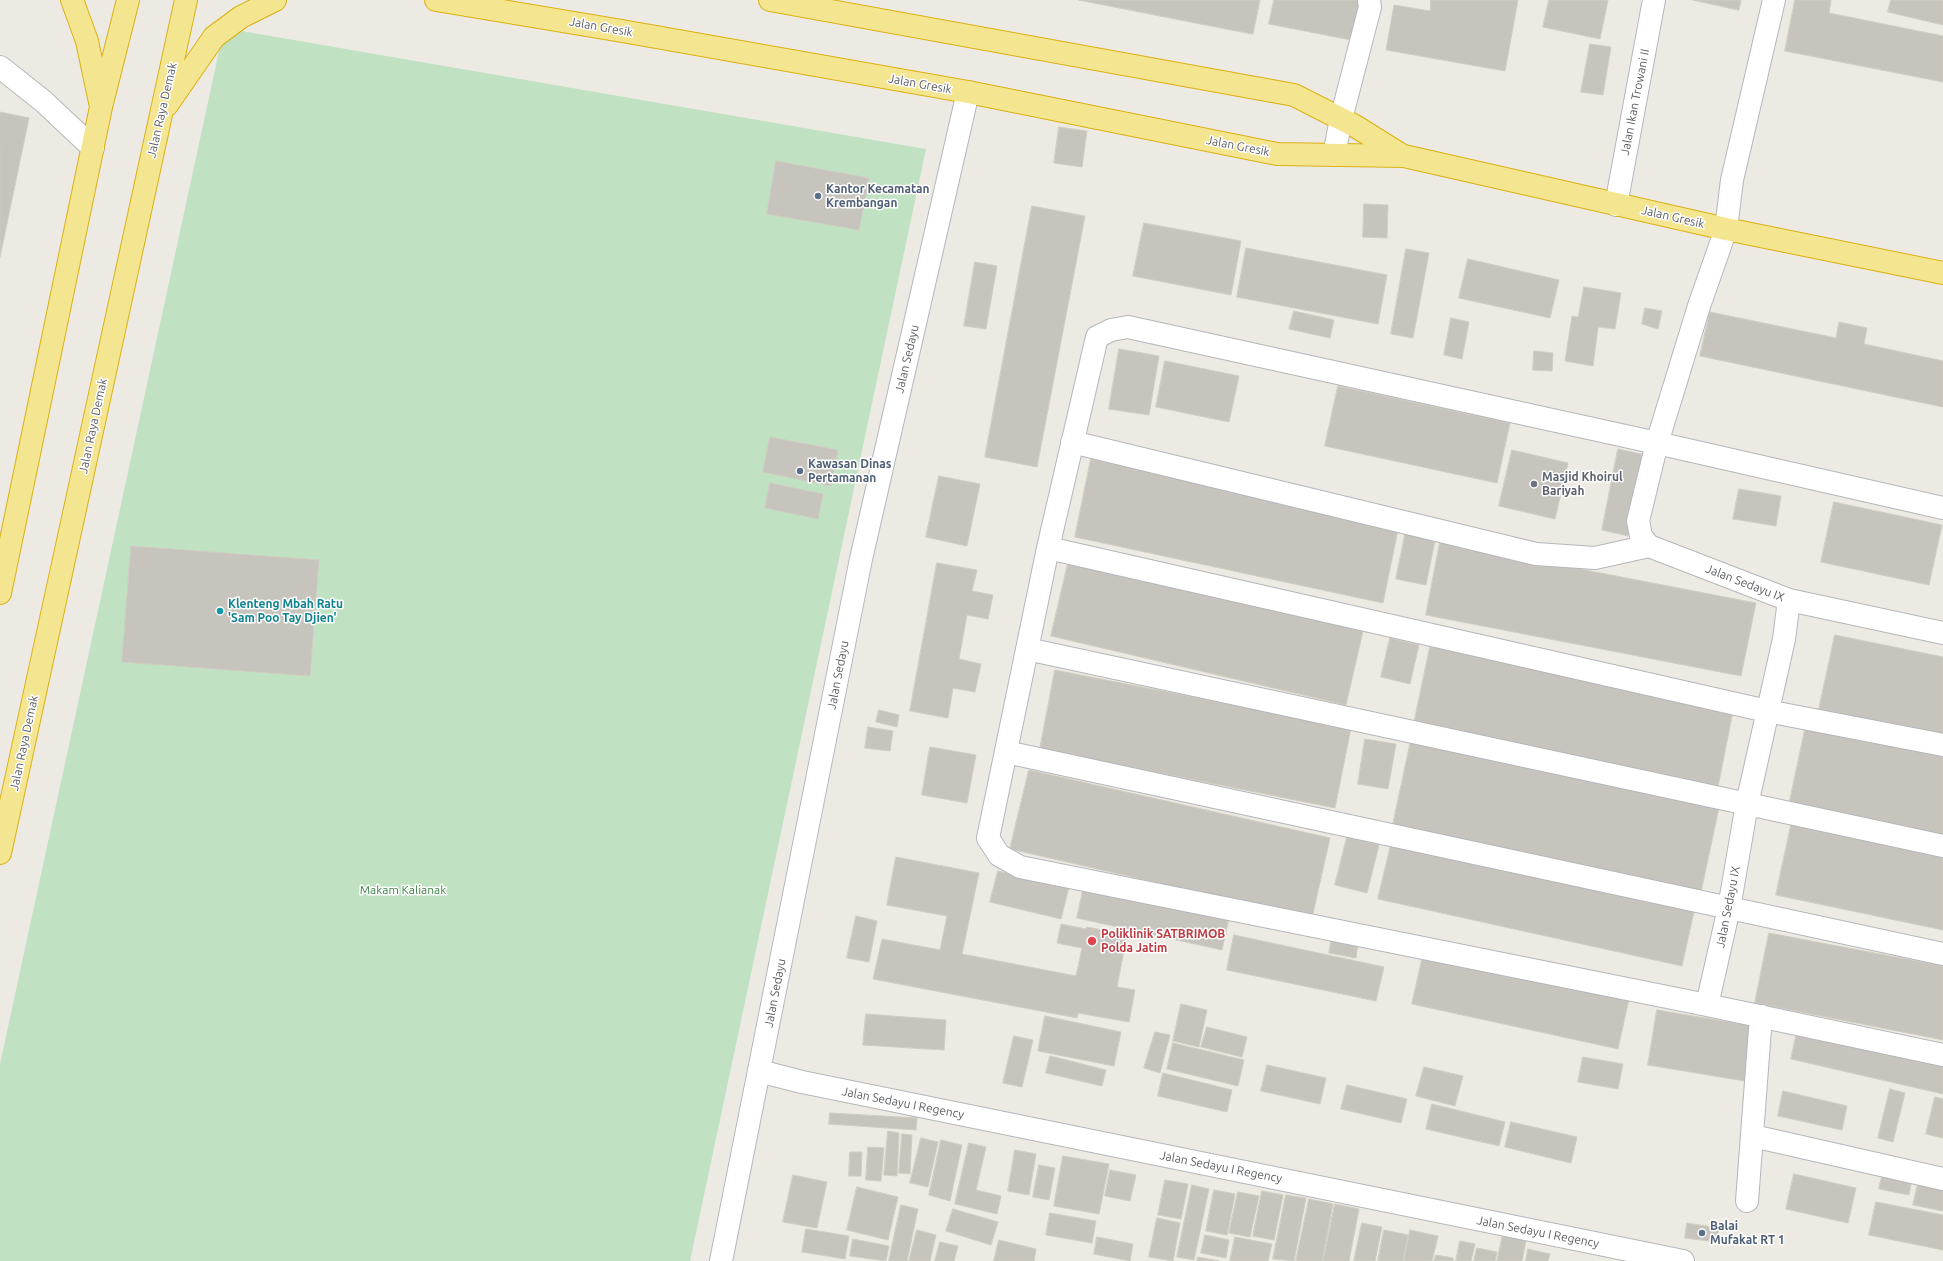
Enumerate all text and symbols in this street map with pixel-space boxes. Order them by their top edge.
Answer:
street label: Jalan Gresik [568,14,634,40]
street label: Jalan Ikan Trowani II [1618,48,1652,156]
street label: Jalan Raya Demak [144,61,180,159]
street label: Jalan Gresik [887,71,953,97]
street label: Jalan Gresik [1205,133,1271,159]
place label: Kantor Kecamatan Krembangan [826,182,929,210]
marker: Kantor Kecamatan Krembangan [813,191,823,201]
street label: Jalan Gresik [1640,203,1706,231]
street label: Jalan Sedayu [892,323,922,395]
street label: Jalan Raya Demak [76,377,110,475]
place label: Kawasan Dinas Pertamanan [808,457,891,485]
marker: Kawasan Dinas Pertamanan [795,466,805,476]
place label: Masjid Khoirul Bariyah [1542,470,1623,498]
marker: Masjid Khoirul Bariyah [1529,479,1539,489]
street label: Jalan Sedayu IX [1704,561,1786,605]
place label: Klenteng Mbah Ratu 'Sam Poo Tay Djien' [228,597,343,625]
marker: Klenteng Mbah Ratu 'Sam Poo Tay Djien' [215,606,225,616]
street label: Jalan Sedayu [824,639,852,711]
street label: Jalan Raya Demak [7,694,41,792]
street label: Jalan Sedayu IX [1713,865,1743,949]
park label: Makam Kalianak [360,883,446,897]
place label: Poliklinik SATBRIMOB Polda Jatim [1101,927,1225,955]
marker: Poliklinik SATBRIMOB Polda Jatim [1086,935,1098,947]
street label: Jalan Sedayu [761,957,789,1029]
street label: Jalan Sedayu I Regency [841,1084,965,1122]
street label: Jalan Sedayu I Regency [1159,1148,1283,1186]
street label: Jalan Sedayu I Regency [1476,1213,1600,1251]
place label: Balai Mufakat RT 1 [1710,1219,1785,1247]
marker: Balai Mufakat RT 1 [1697,1228,1707,1238]

